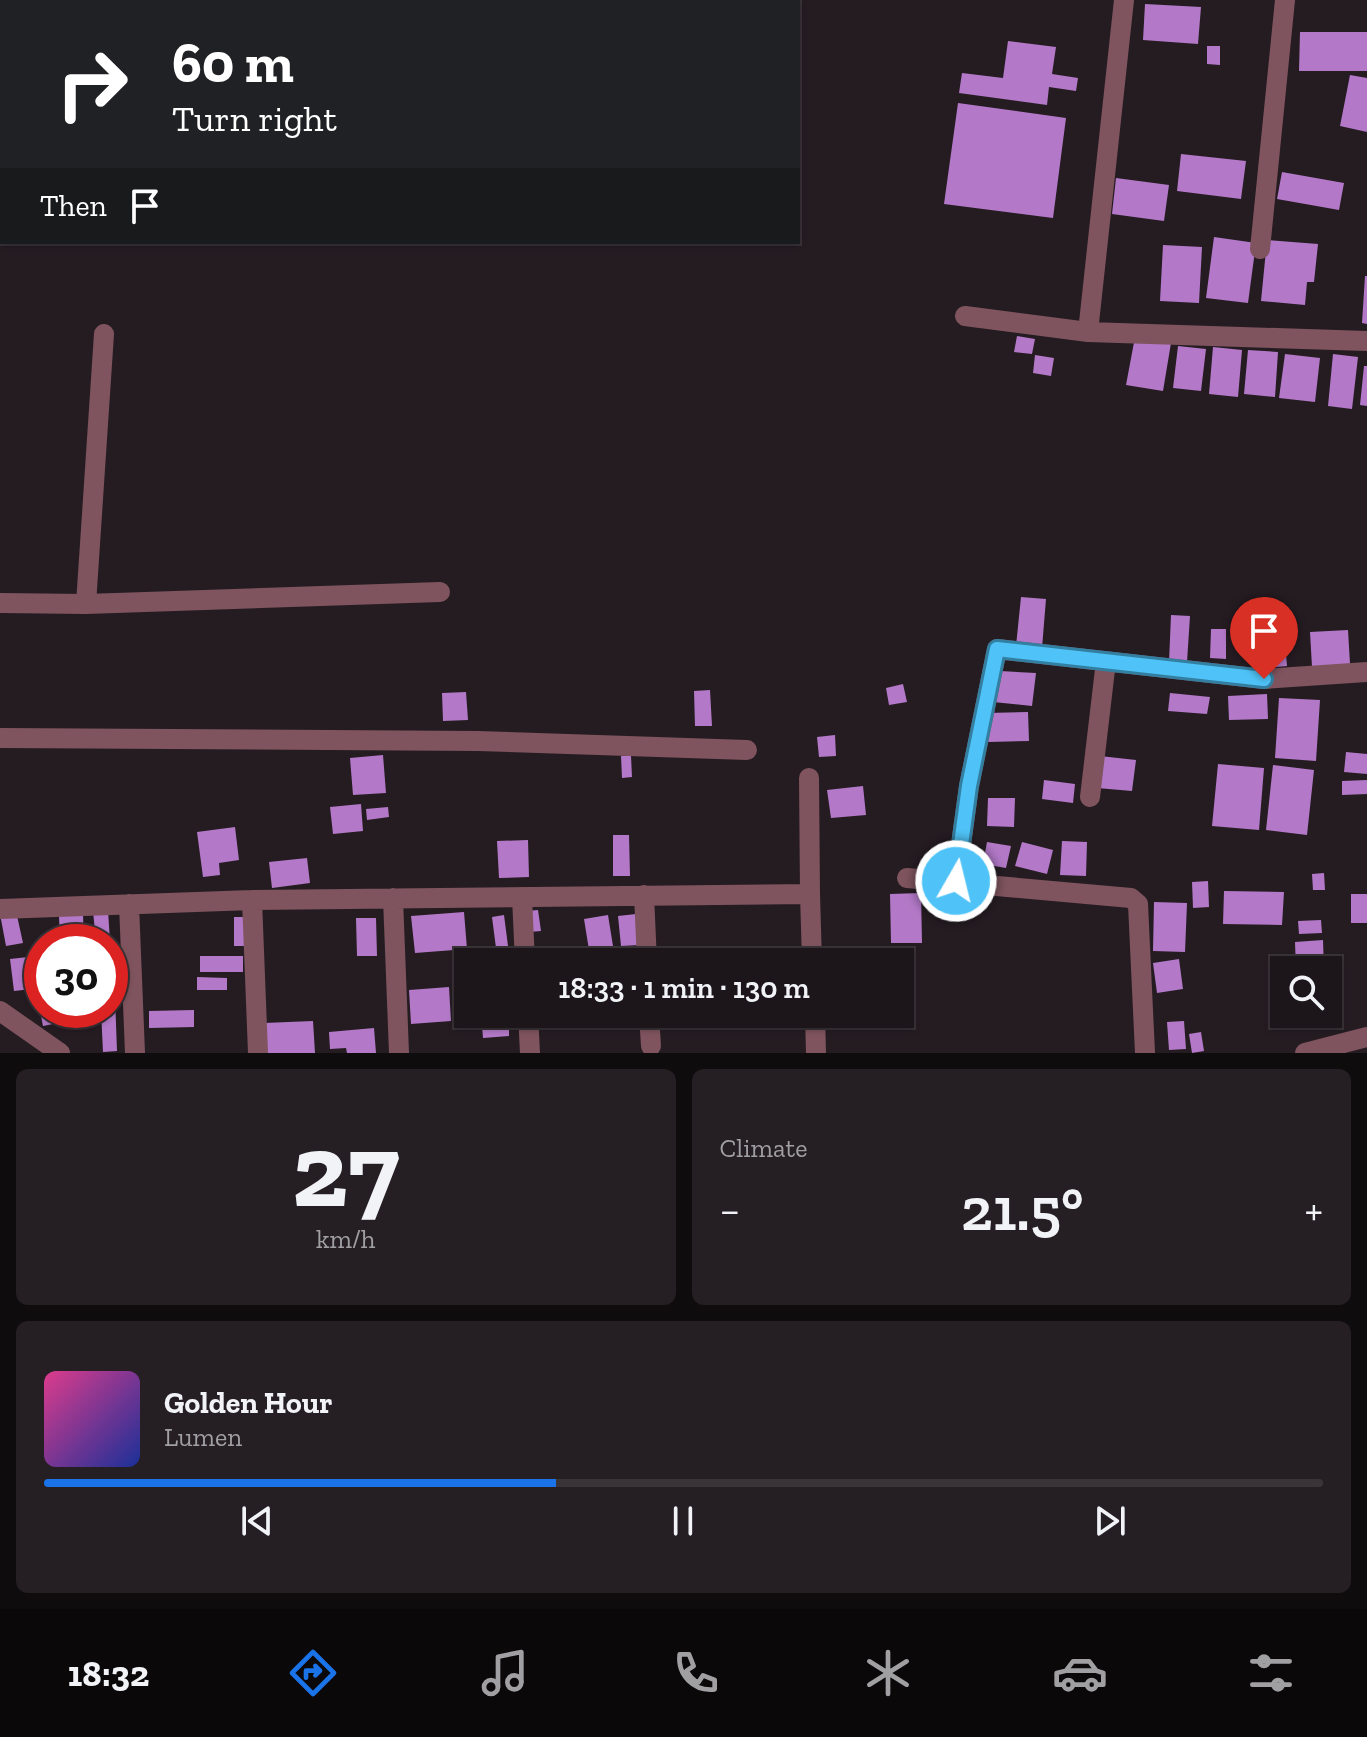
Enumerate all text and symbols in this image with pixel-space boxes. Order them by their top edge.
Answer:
text: 60 m [172,29,294,96]
icon: right [40,32,144,136]
text: Turn right [172,97,337,140]
icon: arrive [123,184,167,228]
text: Then [40,188,107,224]
pin [1230,597,1298,679]
icon: arrive [1242,609,1286,653]
position arrow [914,839,998,923]
speed limit sign: 30 [24,924,128,1028]
map controls [1270,956,1342,1028]
button: search [1270,956,1342,1028]
text: 18:33 · 1 min · 130 m [558,970,810,1006]
text: 27 [292,1108,399,1233]
text: Climate [720,1132,807,1164]
text: 21.5° [961,1173,1084,1245]
text: − [720,1183,740,1236]
text: + [1304,1183,1323,1236]
text: km/h [316,1223,375,1255]
text: Golden Hour [164,1385,332,1421]
text: Lumen [164,1421,242,1453]
icon: previous [235,1499,279,1543]
icon: pause [661,1499,705,1543]
icon: next [1088,1499,1132,1543]
icon: directions [285,1645,341,1701]
icon: music [477,1645,533,1701]
icon: phone [668,1645,724,1701]
icon: climate [860,1645,916,1701]
icon: car [1052,1645,1108,1701]
icon: filters [1243,1645,1299,1701]
text: 18:32 [68,1652,149,1695]

